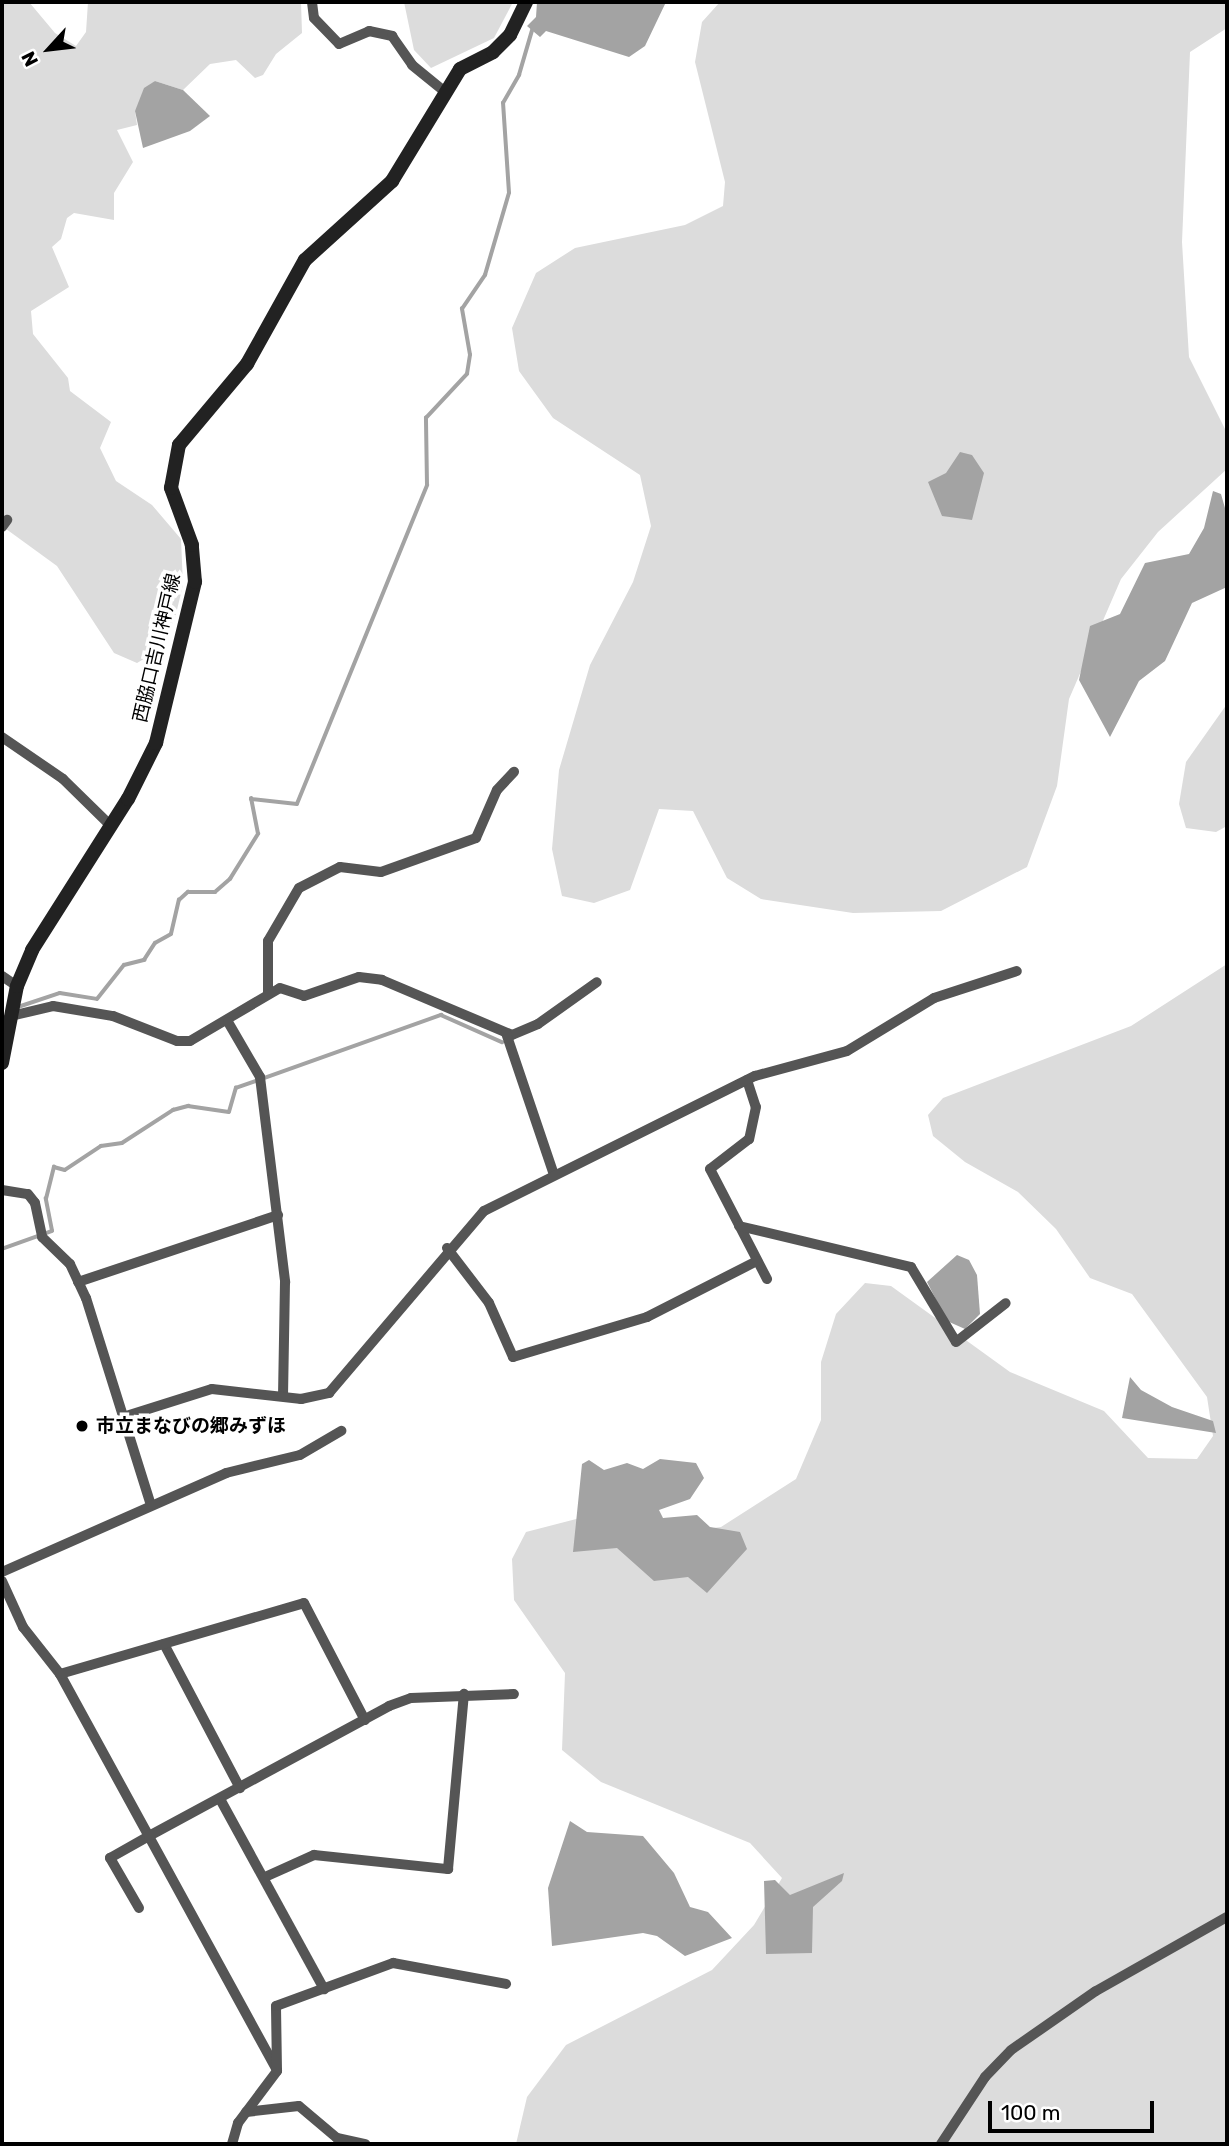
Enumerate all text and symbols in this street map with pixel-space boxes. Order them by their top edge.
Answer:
north arrow [14,14,84,84]
text: N [16,47,43,70]
street label: 西脇口吉川神戸線 [129,571,185,725]
place label: 市立まなびの郷みずほ [96,1415,286,1437]
marker: 市立まなびの郷みずほ [74,1418,90,1434]
scale bar [991,2086,1157,2130]
text: 100 m [1001,2100,1060,2125]

